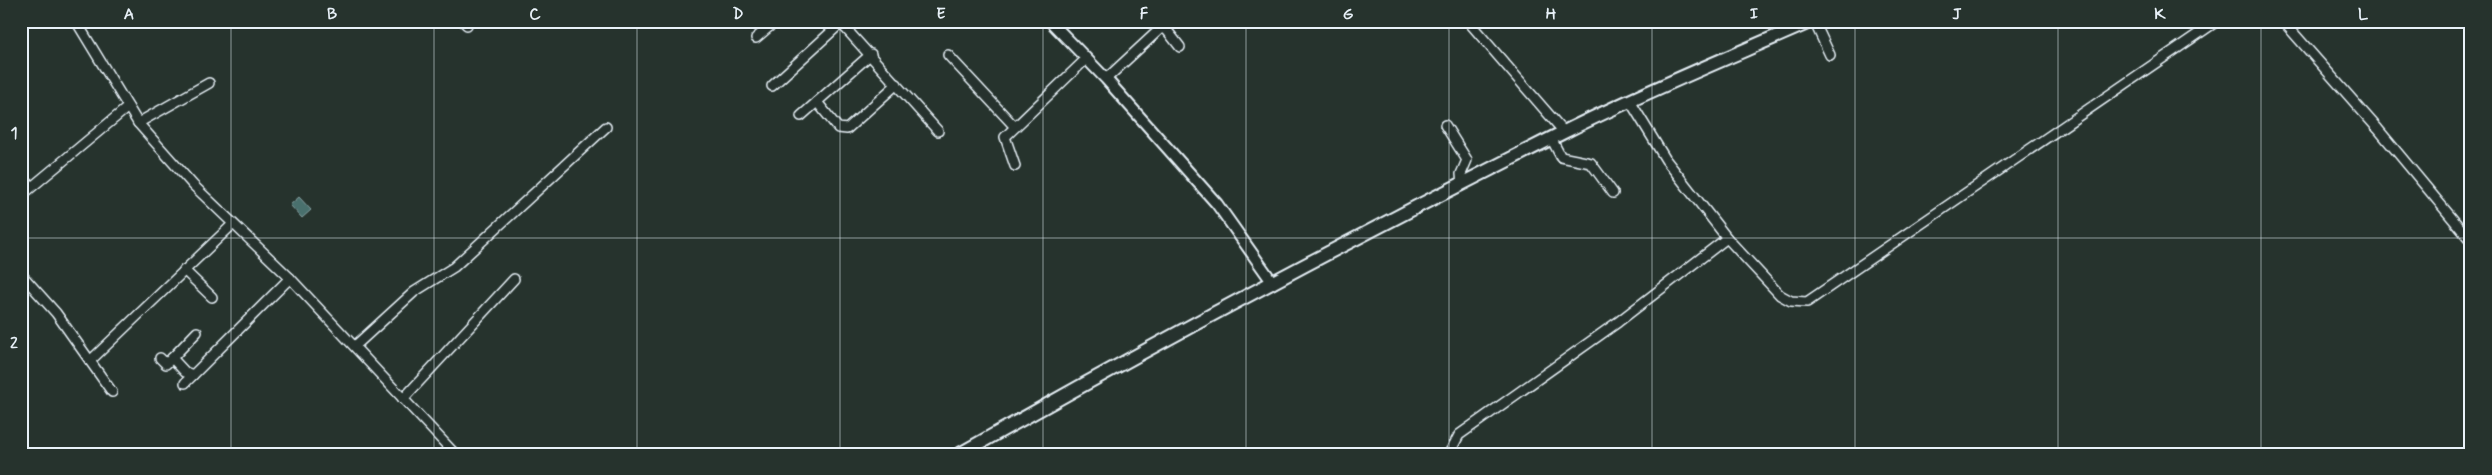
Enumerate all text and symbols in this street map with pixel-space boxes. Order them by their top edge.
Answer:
text: A [124,4,134,25]
text: B [327,4,337,25]
text: C [529,4,541,25]
text: D [732,4,744,25]
text: E [936,4,946,25]
text: F [1140,4,1149,25]
text: G [1343,4,1354,25]
text: H [1546,4,1557,25]
text: I [1750,4,1759,25]
text: J [1952,4,1962,25]
text: K [2154,4,2166,25]
text: L [2358,4,2369,25]
text: 1 [10,123,18,144]
text: 2 [10,333,18,354]

